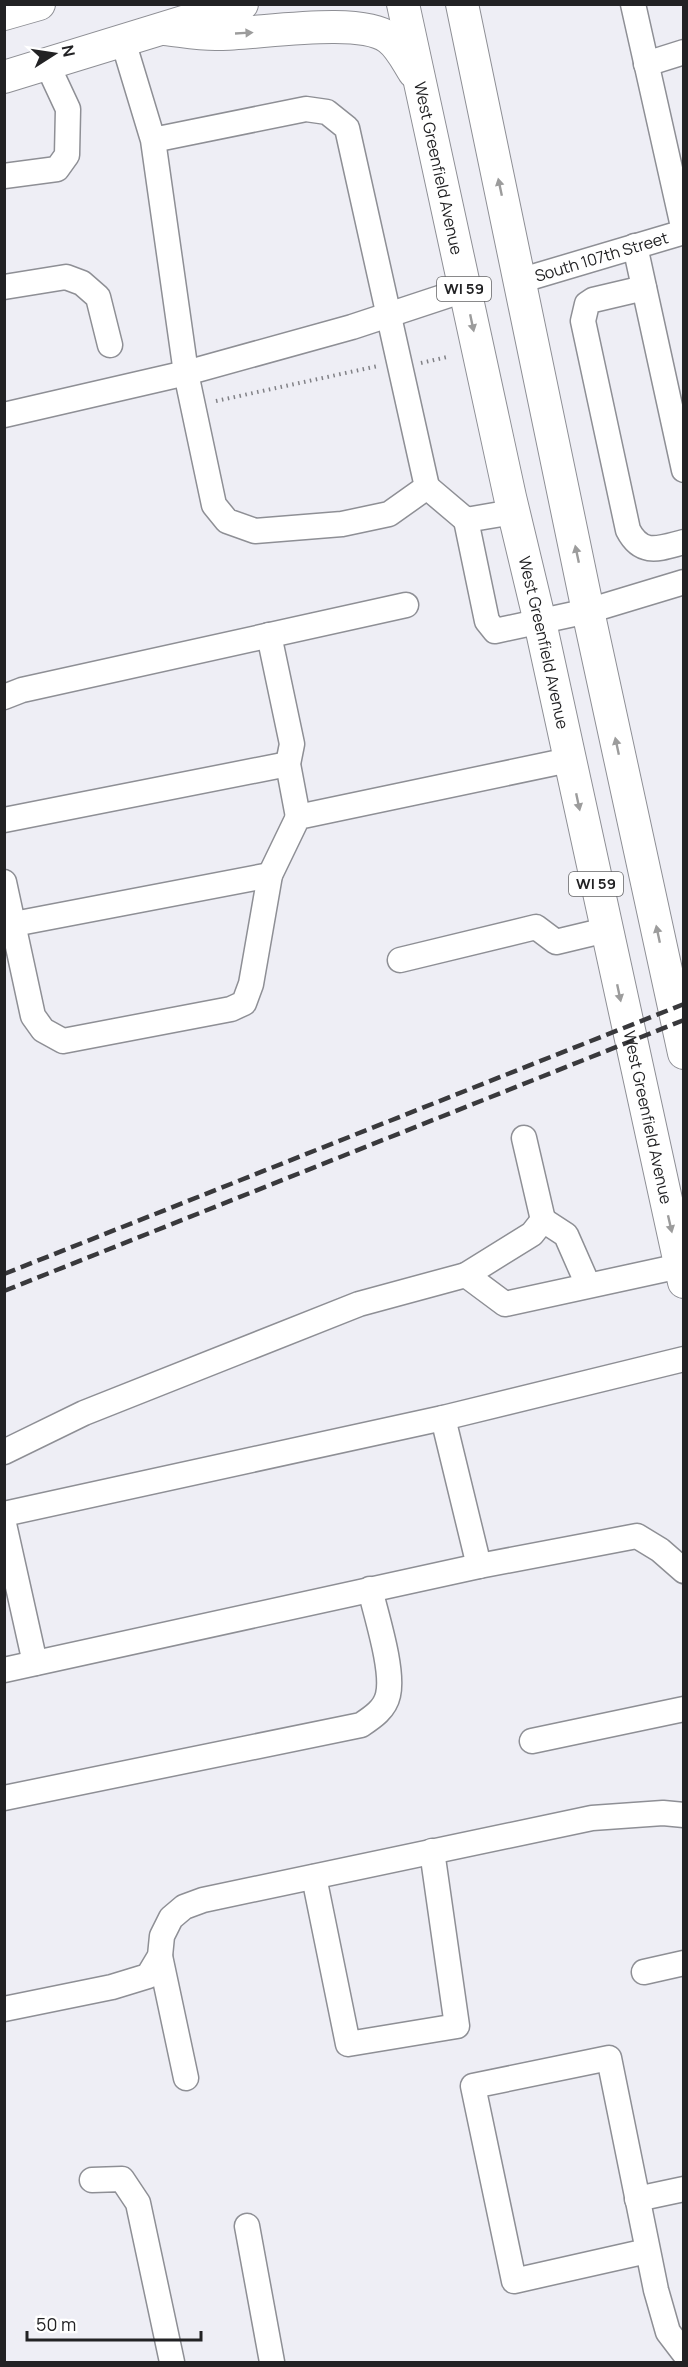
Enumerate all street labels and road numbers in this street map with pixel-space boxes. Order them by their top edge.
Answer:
street label: West Greenfield Avenue [409,80,468,257]
street label: South 107th Street [532,226,671,287]
road number: WI 59 [437,277,491,301]
street label: West Greenfield Avenue [514,554,574,731]
road number: WI 59 [569,872,623,896]
street label: West Greenfield Avenue [619,1029,678,1206]

